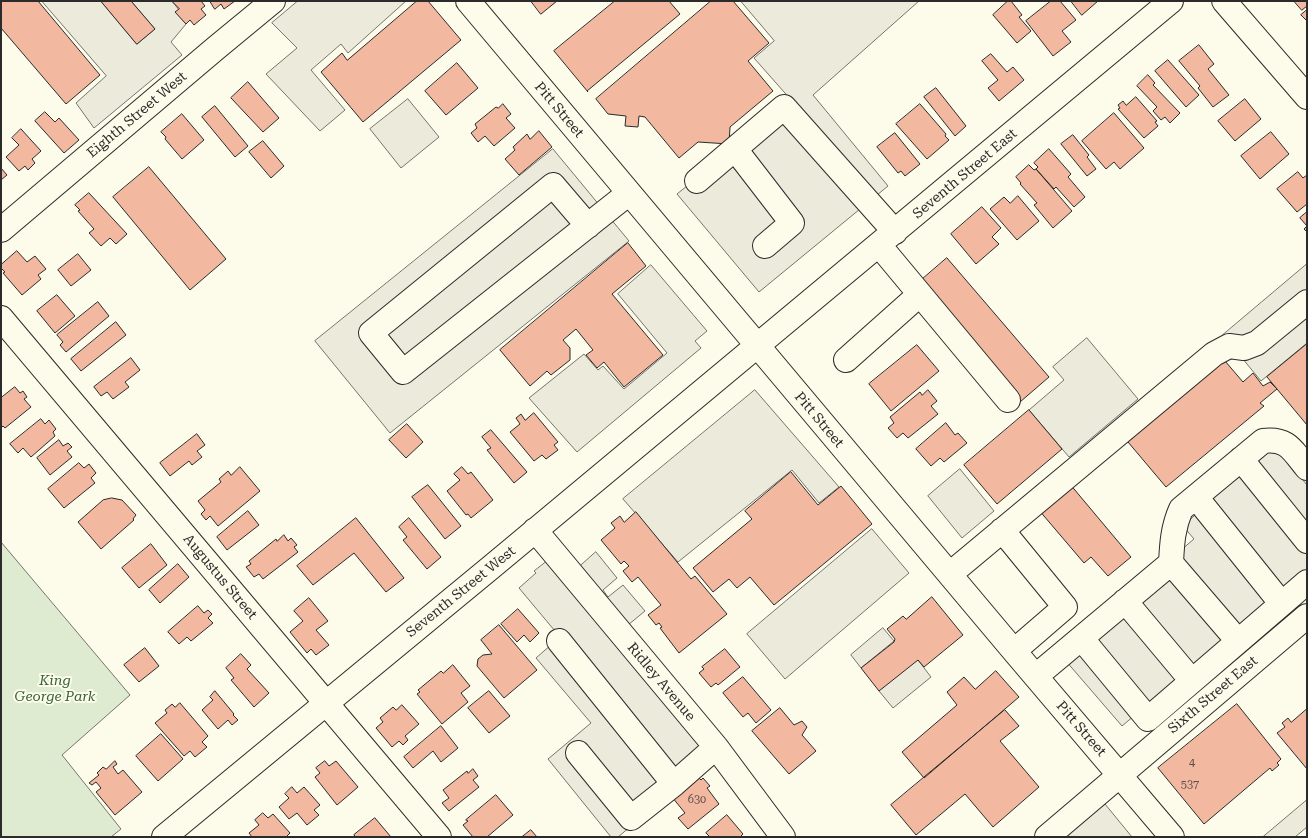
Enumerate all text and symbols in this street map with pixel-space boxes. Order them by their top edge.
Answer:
street label: Eighth Street West [84,68,190,162]
street label: Pitt Street [531,79,587,141]
street label: Seventh Street East [909,125,1021,223]
street label: Pitt Street [791,389,847,451]
street label: Augustus Street [179,531,261,623]
street label: Seventh Street West [403,543,519,641]
street label: Ridley Avenue [623,639,699,725]
street label: Sixth Street East [1165,653,1261,737]
park label: King George Park [15,673,95,706]
street label: Pitt Street [1052,698,1110,760]
house number: 4 [1189,756,1195,770]
house number: 537 [1181,778,1199,792]
house number: 630 [688,793,706,807]

